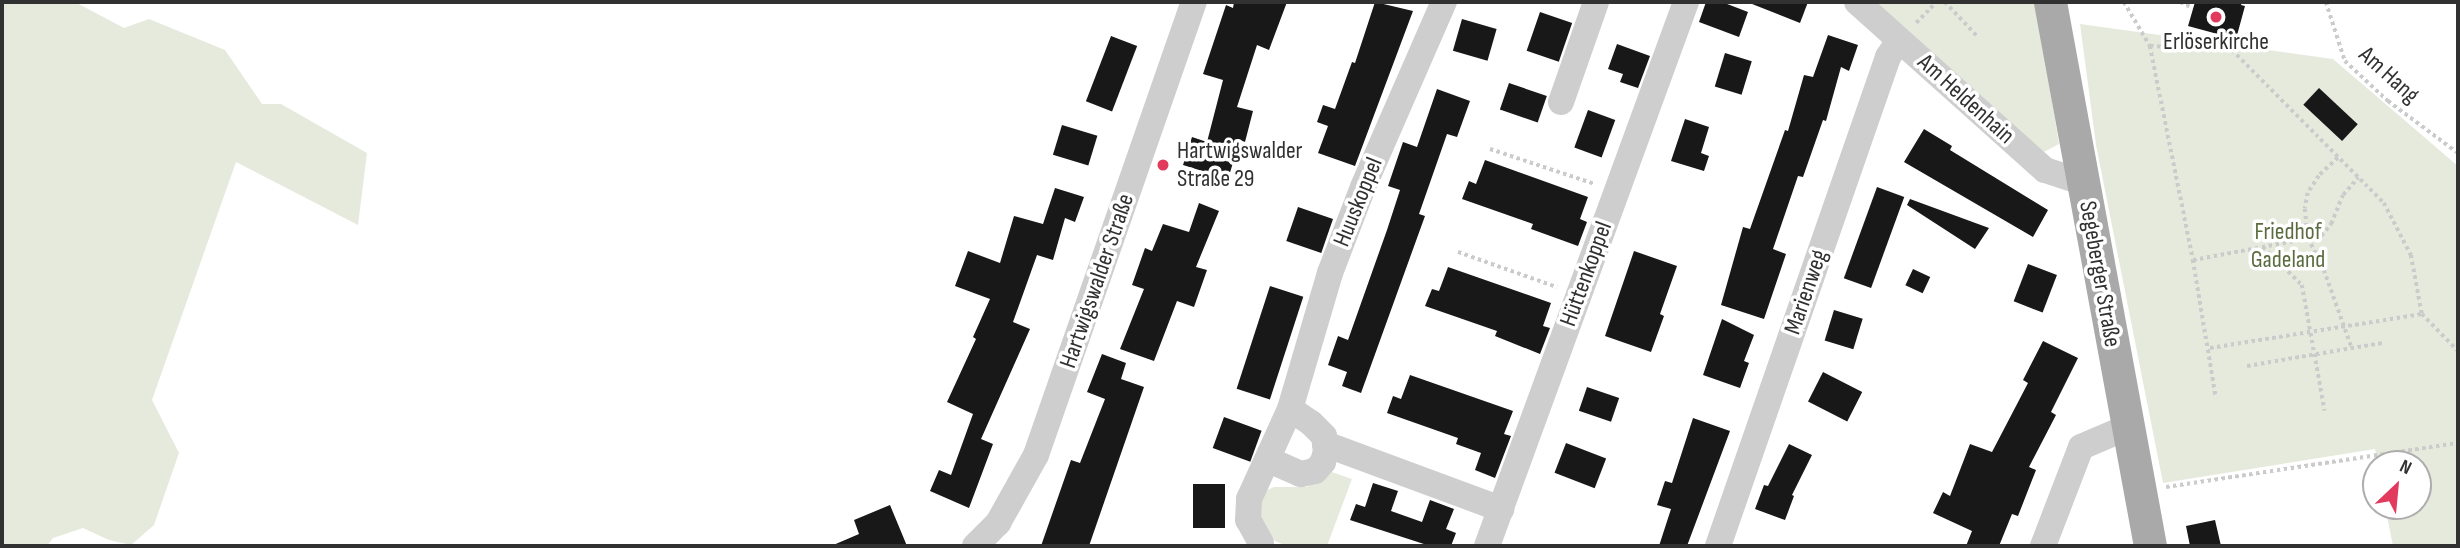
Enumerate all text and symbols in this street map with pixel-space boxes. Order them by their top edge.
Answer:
marker: Erlöserkirche [2208,9,2224,25]
place label: Erlöserkirche [2163,28,2269,56]
street label: Am Hang [2353,40,2425,110]
street label: Am Heldenhain [1912,48,2020,150]
place label: Hartwigswalder Straße 29 [1177,137,1302,193]
street label: Huuskoppel [1327,153,1389,251]
marker: Hartwigswalder Straße 29 [1155,157,1171,173]
street label: Hartwigswalder Straße [1054,190,1140,372]
street label: Segeberger Straße [2073,199,2127,349]
street label: Hüttenkoppel [1554,218,1618,330]
park label: Friedhof Gadeland [2251,218,2325,274]
street label: Marienweg [1778,246,1834,338]
north arrow [2362,450,2432,520]
text: N [2396,455,2415,480]

